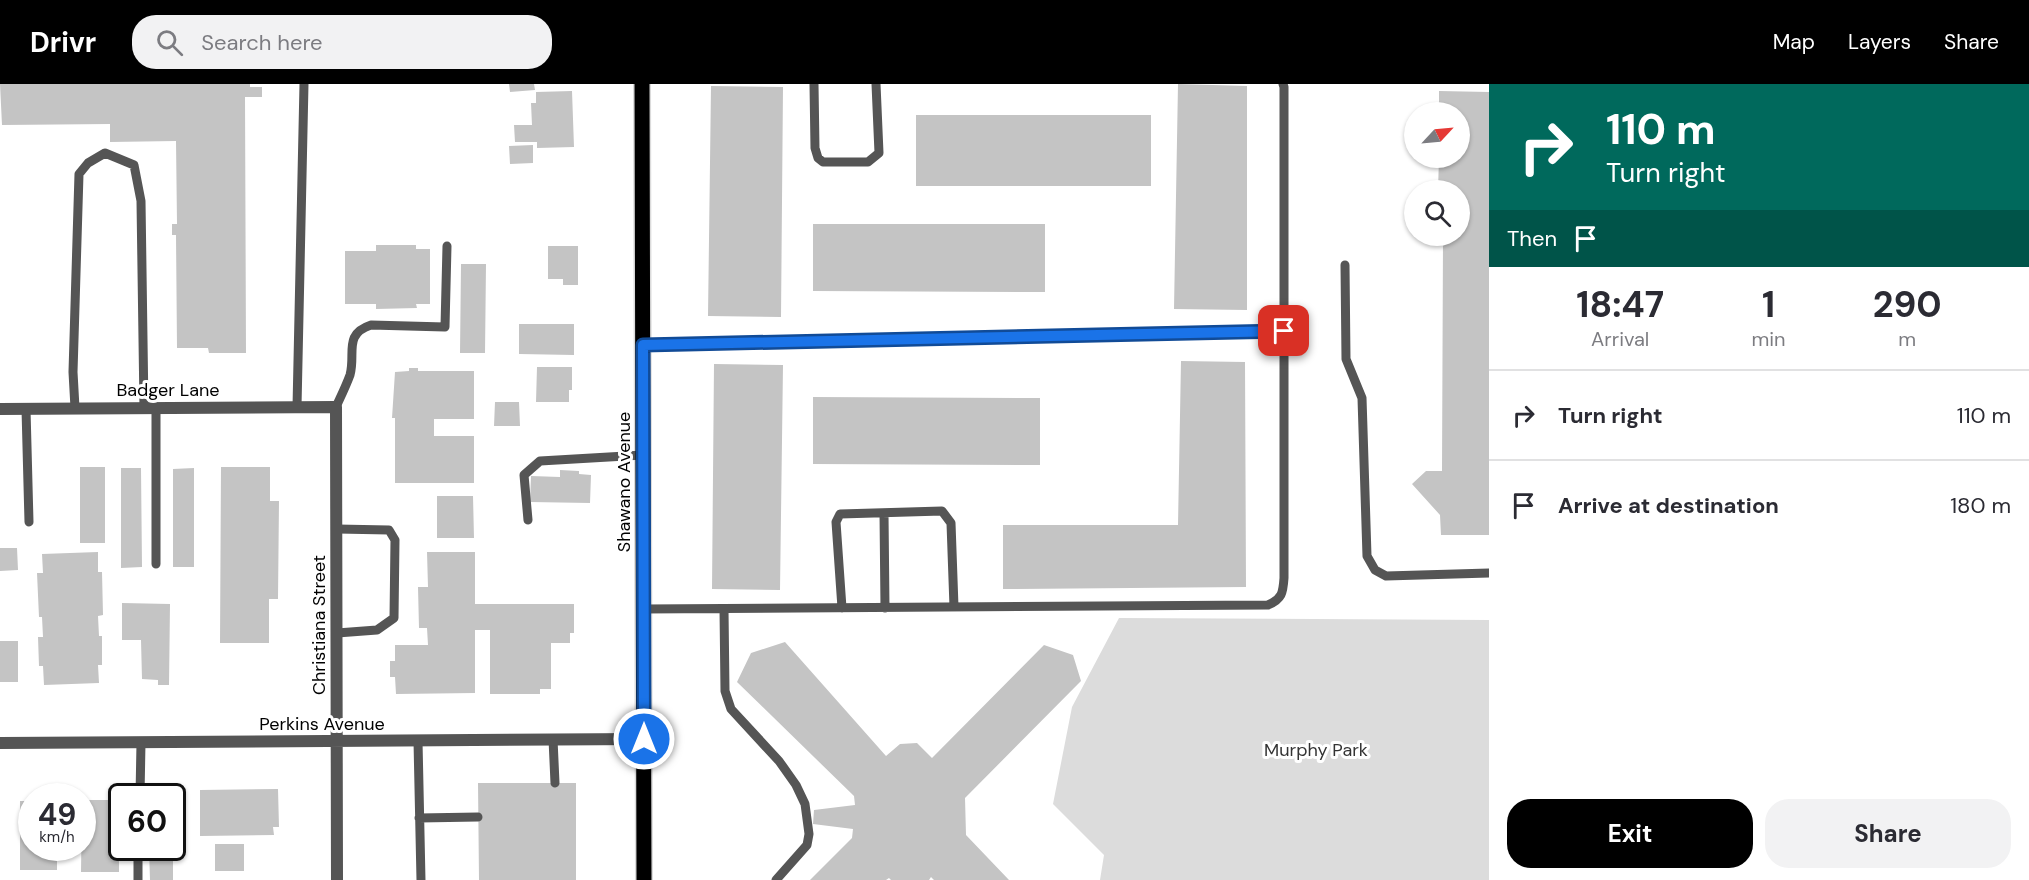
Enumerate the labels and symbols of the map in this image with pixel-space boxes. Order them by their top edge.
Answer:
north arrow [1404,102,1470,168]
pin [1258,305,1309,356]
street label: Badger Lane [116,378,220,402]
street label: Shawano Avenue [612,412,636,552]
street label: Christiana Street [307,555,331,695]
position arrow [612,707,676,771]
street label: Perkins Avenue [259,712,385,736]
park label: Murphy Park [1264,738,1368,762]
speed limit sign: 60 [108,783,186,861]

